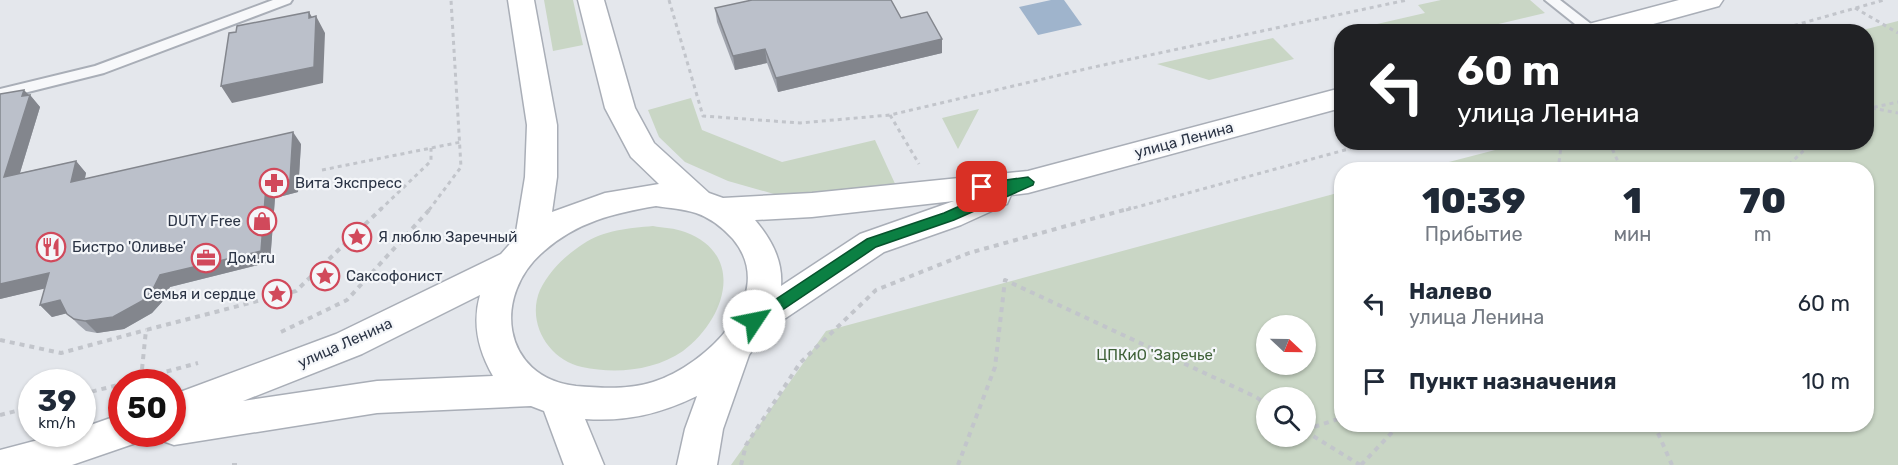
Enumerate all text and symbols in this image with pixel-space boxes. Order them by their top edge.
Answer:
text: 60 m [1457,46,1560,96]
icon: left [1358,48,1436,126]
text: улица Ленина [1457,97,1640,129]
street label: улица Ленина [1133,118,1235,162]
pin [956,161,1007,212]
pharmacy icon: Вита Экспресс [258,167,290,199]
icon: arrive [965,170,998,203]
place label: Вита Экспресс [295,174,402,192]
text: 10:39 [1422,179,1526,222]
text: 1 [1623,179,1642,222]
text: 70 [1739,179,1786,222]
shop icon: DUTY Free [246,205,278,237]
place label: DUTY Free [168,212,241,230]
place icon: Я люблю Заречный [341,221,373,253]
text: Прибытие [1425,222,1523,246]
text: мин [1613,222,1651,246]
text: m [1754,222,1772,246]
place label: Я люблю Заречный [378,228,517,246]
restaurant icon: Бистро 'Оливье' [35,231,67,263]
place label: Бистро 'Оливье' [72,238,186,256]
office icon: Дом.ru [190,242,222,274]
place label: Дом.ru [227,249,275,267]
place icon: Саксофонист [309,260,341,292]
place label: Саксофонист [346,267,443,285]
place icon: Семья и сердце [261,278,293,310]
text: Налево [1409,278,1492,305]
place label: Семья и сердце [143,285,256,303]
icon: left [1358,287,1391,320]
position arrow [722,289,786,353]
text: 60 m [1798,290,1850,317]
text: улица Ленина [1409,305,1544,329]
street label: улица Ленина [295,314,395,372]
north arrow [1256,315,1316,375]
map controls [1256,315,1316,447]
park label: ЦПКиО 'Заречье' [1096,346,1216,364]
icon: arrive [1358,365,1391,398]
text: Пункт назначения [1409,368,1617,395]
text: 10 m [1802,368,1850,395]
speed limit sign: 50 [108,369,186,447]
text: 39 [38,383,77,419]
button: search [1256,387,1316,447]
text: km/h [38,414,76,432]

